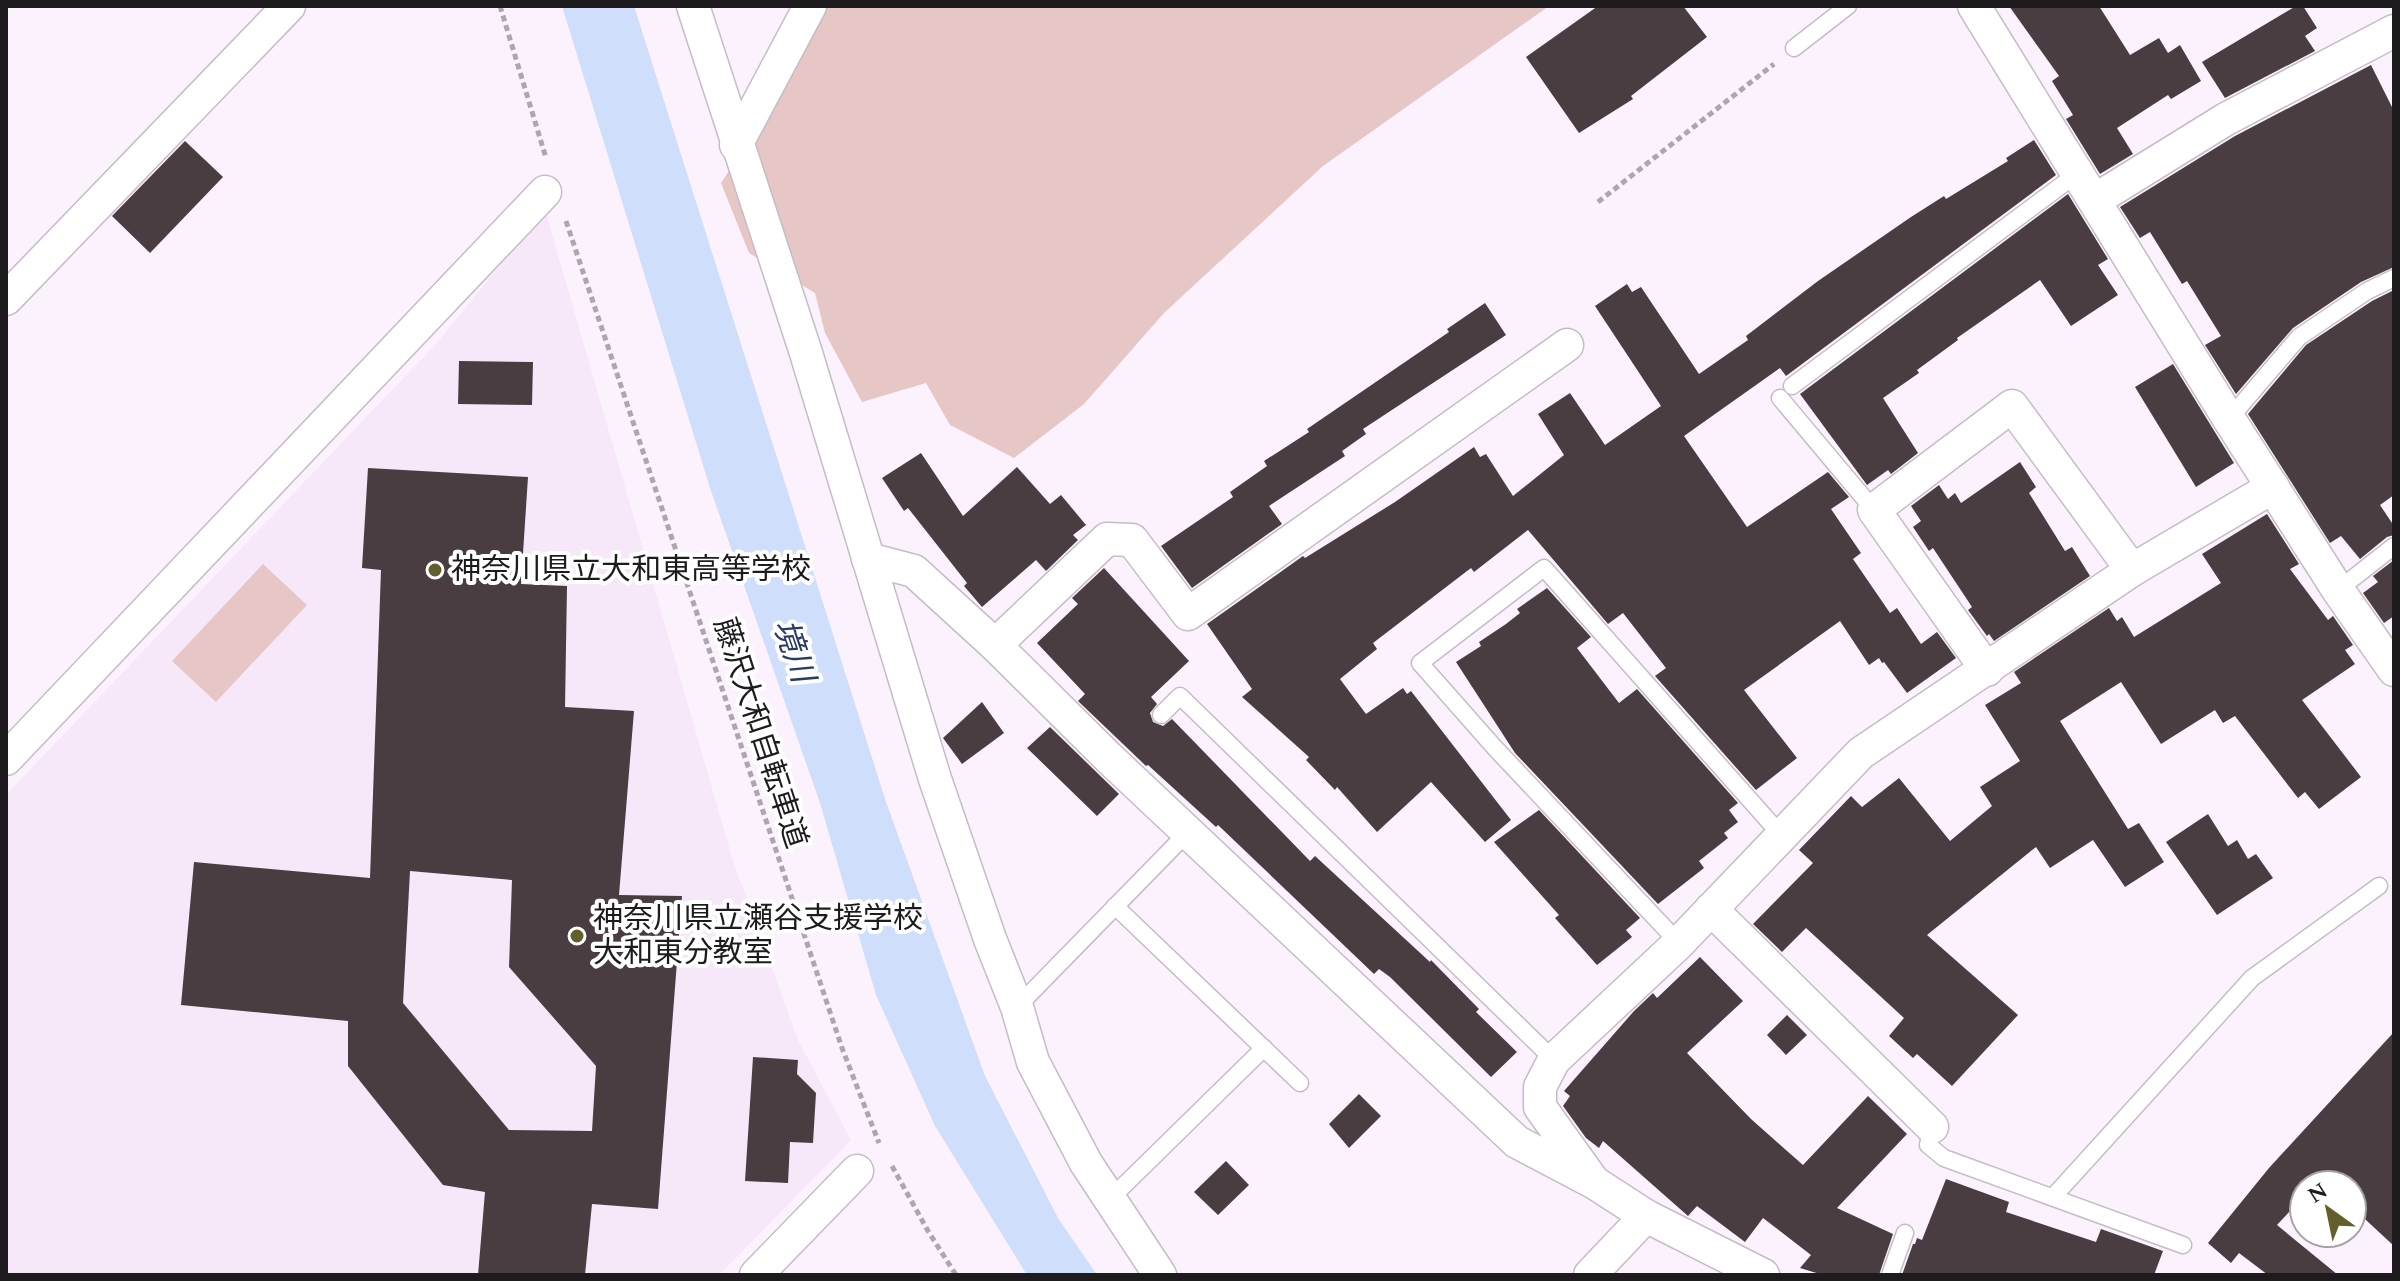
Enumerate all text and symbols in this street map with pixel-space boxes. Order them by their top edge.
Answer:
place label: 神奈川県立大和東高等学校 [451,547,811,593]
marker: 神奈川県立大和東高等学校 [426,561,444,579]
street label: 藤沢大和自転車道 [701,612,819,854]
water label: 境川 [759,613,828,692]
place label: 神奈川県立瀬谷支援学校 大和東分教室 [593,896,923,976]
marker: 神奈川県立瀬谷支援学校 大和東分教室 [568,927,586,945]
north arrow [2288,1169,2368,1249]
text: N [2301,1175,2334,1212]

